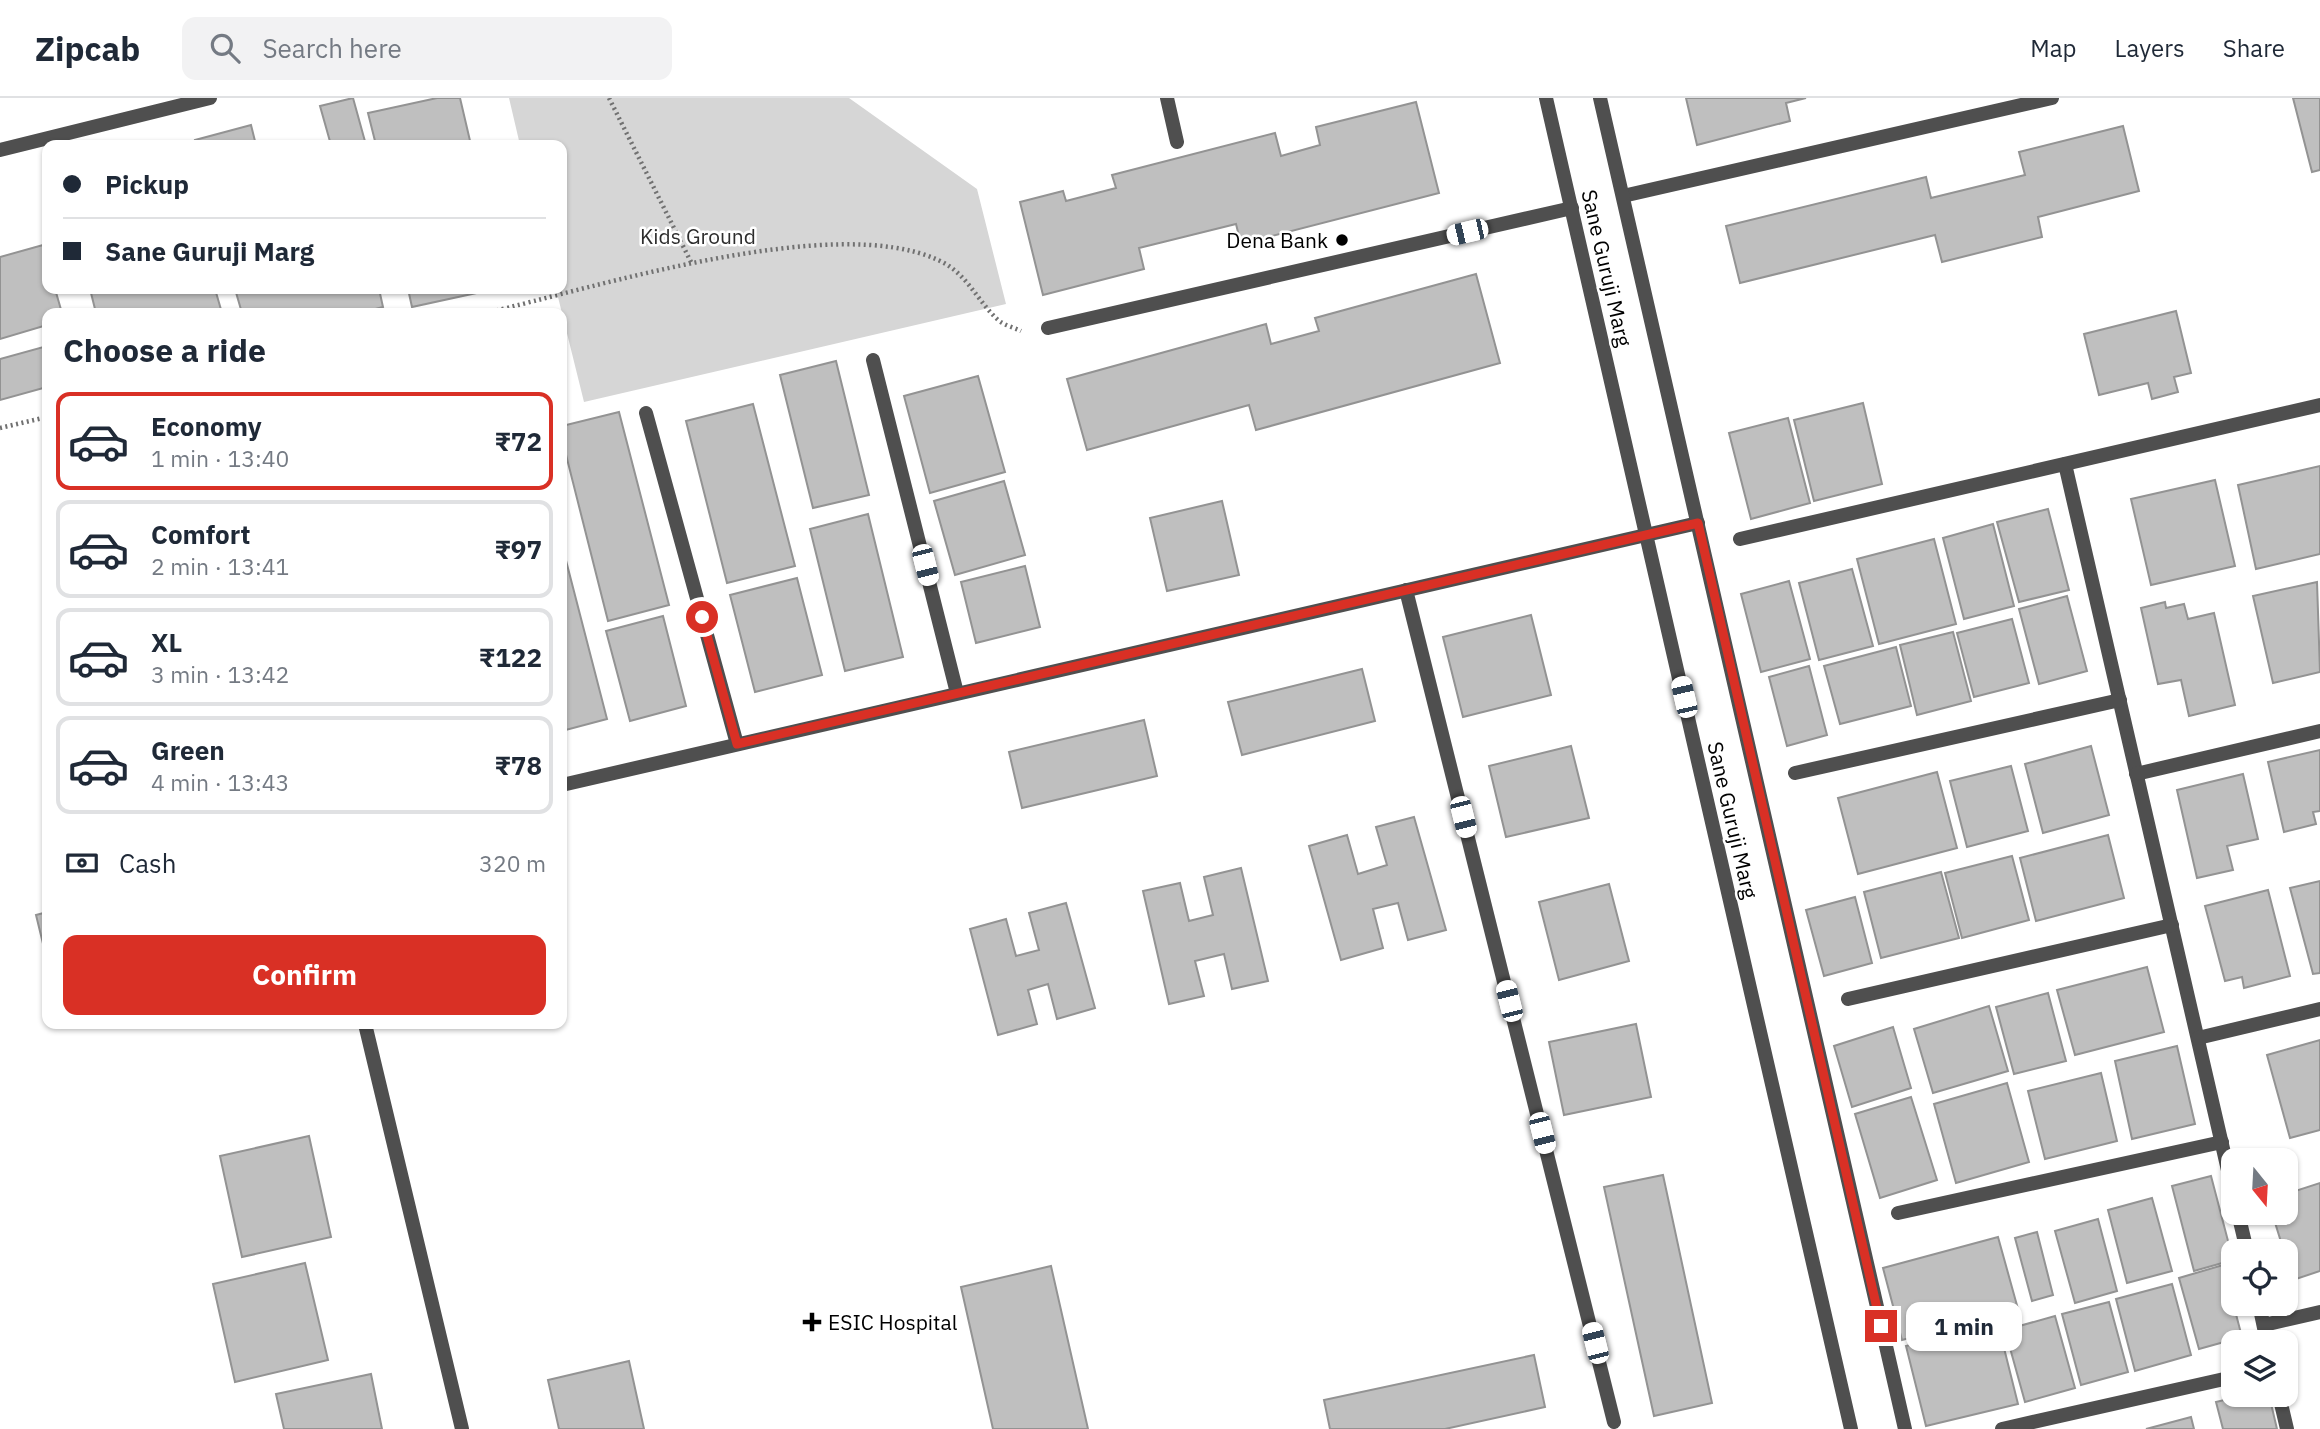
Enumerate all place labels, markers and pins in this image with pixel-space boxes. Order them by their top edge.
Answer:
place label: Dena Bank [1226,226,1328,254]
marker: Dena Bank [1334,232,1350,248]
place label: ESIC Hospital [828,1308,958,1336]
marker: ESIC Hospital [802,1312,822,1332]

